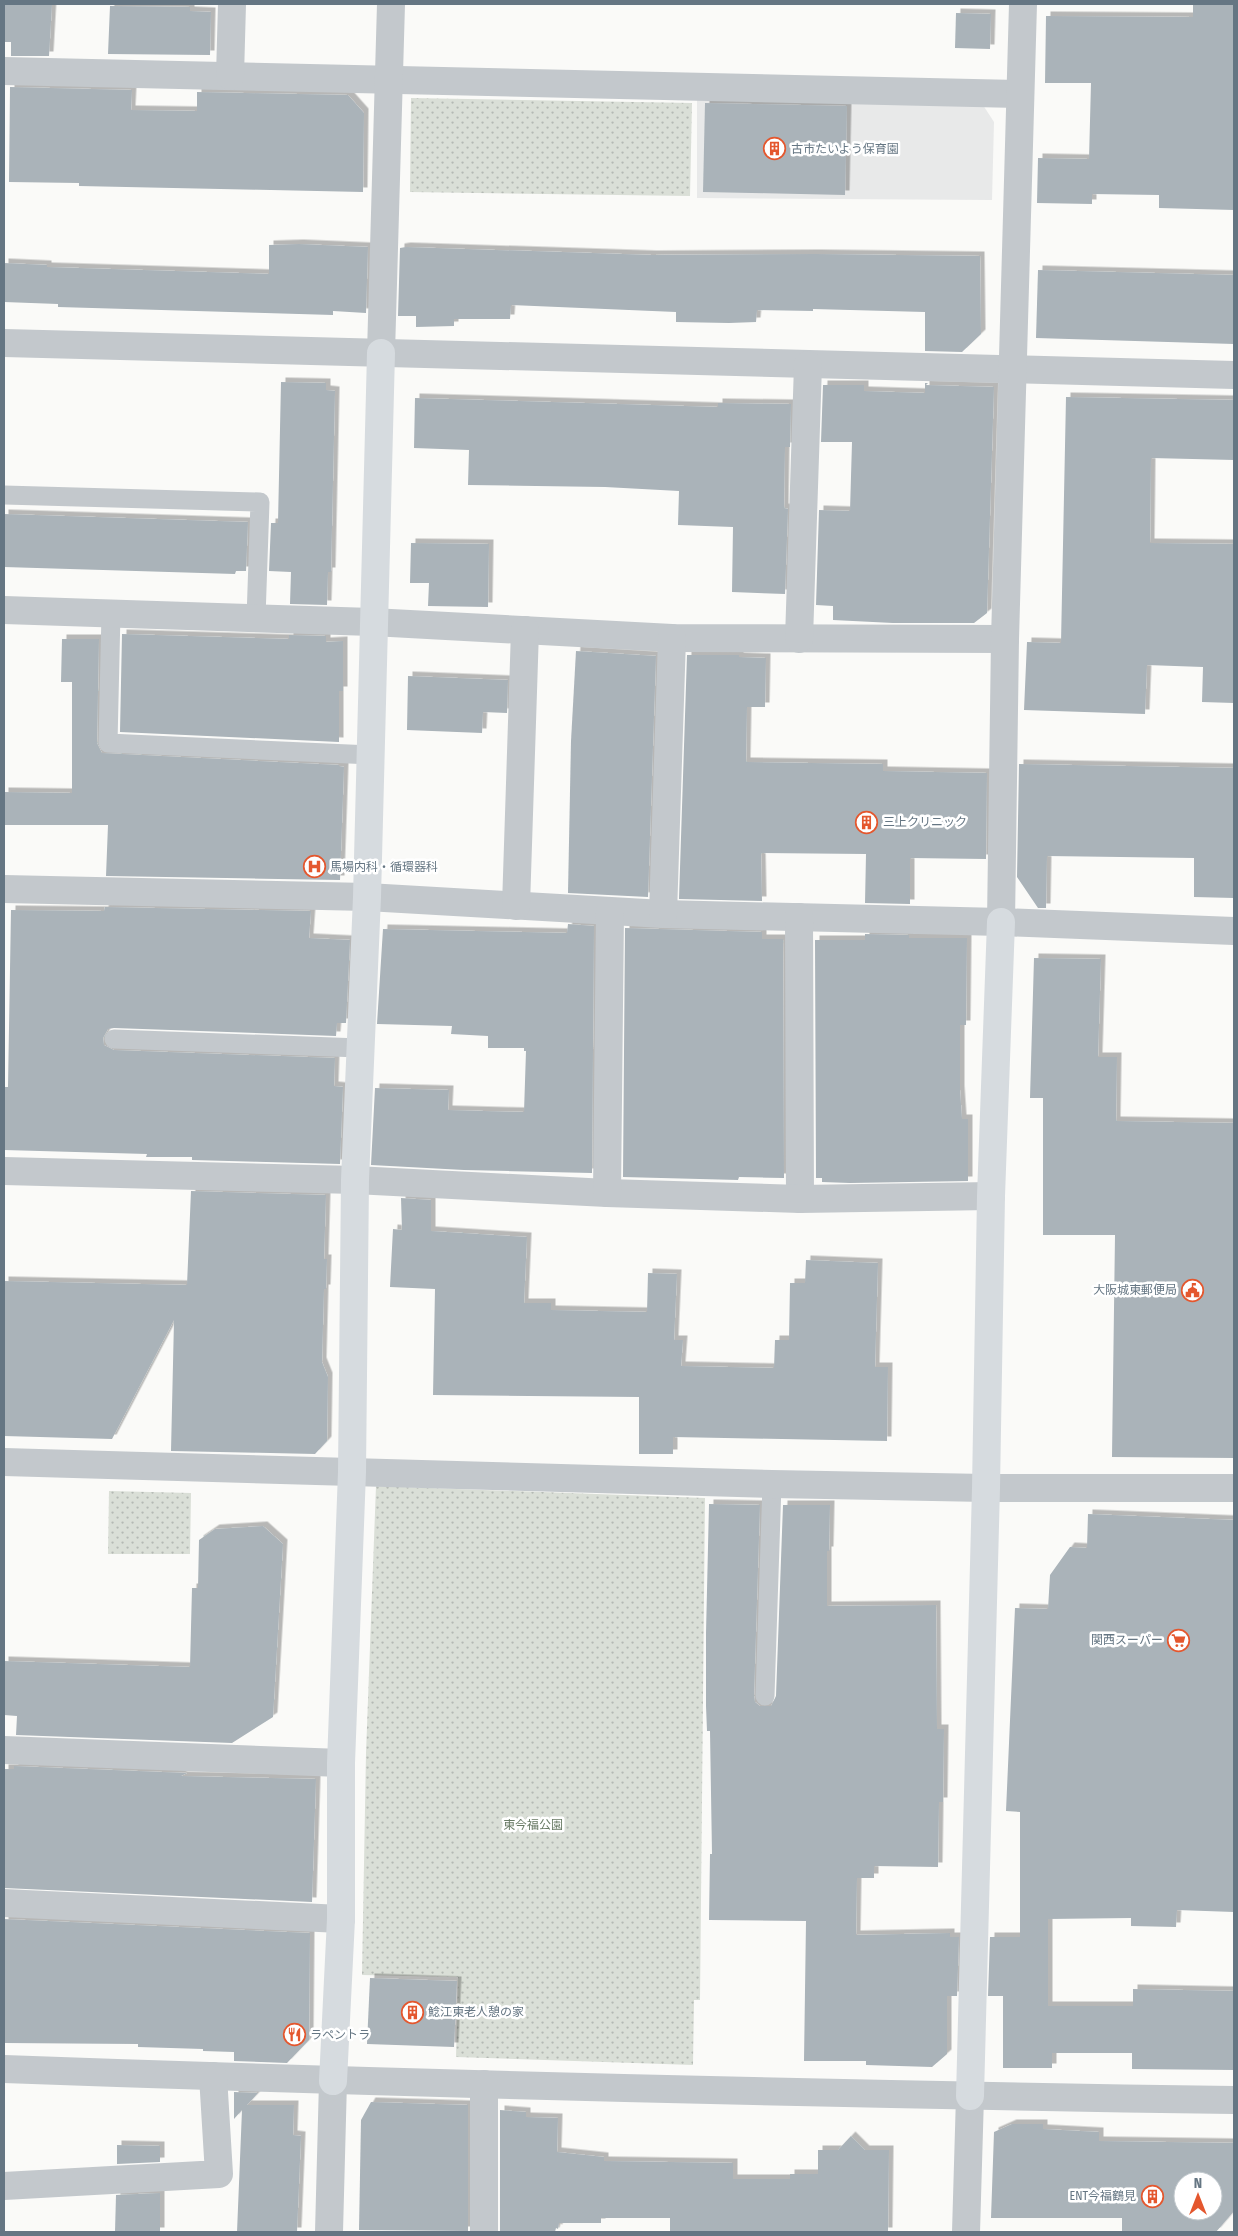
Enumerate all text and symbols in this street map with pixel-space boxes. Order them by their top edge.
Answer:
building icon: 古市たいよう保育園 [763,137,787,161]
place label: 古市たいよう保育園 [791,142,899,156]
building icon: 三上クリニック [855,810,879,834]
place label: 三上クリニック [883,815,967,829]
hospital icon: 馬場内科・循環器科 [302,855,326,879]
place label: 馬場内科・循環器科 [330,860,438,874]
public building icon: 大阪城東郵便局 [1181,1278,1205,1302]
place label: 大阪城東郵便局 [1093,1283,1177,1297]
supermarket icon: 関西スーパー [1167,1628,1191,1652]
place label: 関西スーパー [1091,1633,1163,1647]
park label: 東今福公園 [503,1818,563,1832]
building icon: 鯰江東老人憩の家 [400,2000,424,2024]
place label: 鯰江東老人憩の家 [428,2005,524,2019]
restaurant icon: ラペントラ [282,2023,306,2047]
place label: ラペントラ [310,2028,370,2042]
north arrow [1173,2171,1223,2221]
text: N [1194,2175,1202,2192]
building icon: ENT今福鶴見 [1140,2184,1164,2208]
place label: ENT今福鶴見 [1070,2189,1136,2203]

